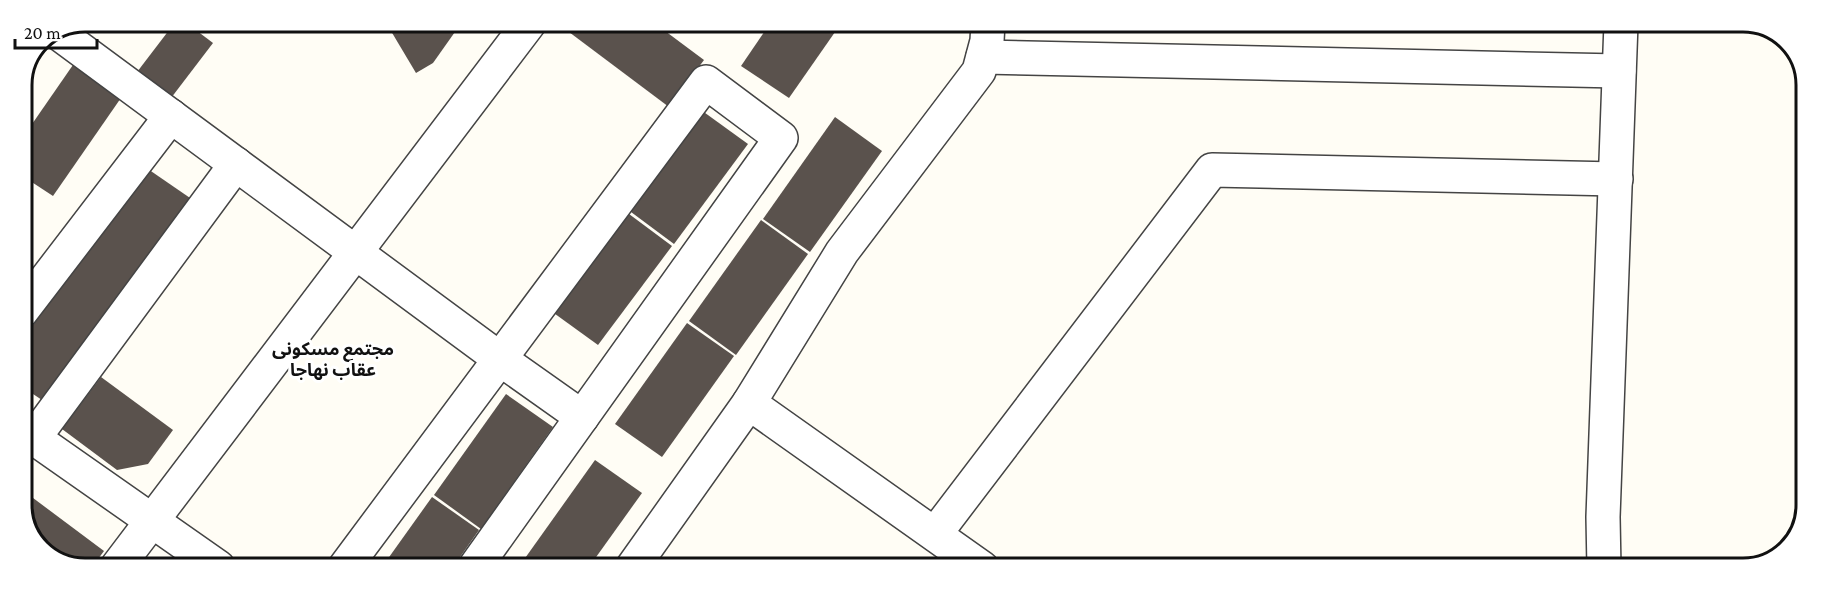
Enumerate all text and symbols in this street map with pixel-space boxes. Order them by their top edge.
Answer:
scale bar [15,12,98,50]
text: 20 m [24,23,61,43]
district label: مجتمع مسکونی عقاب نهاجا [272,339,394,380]

